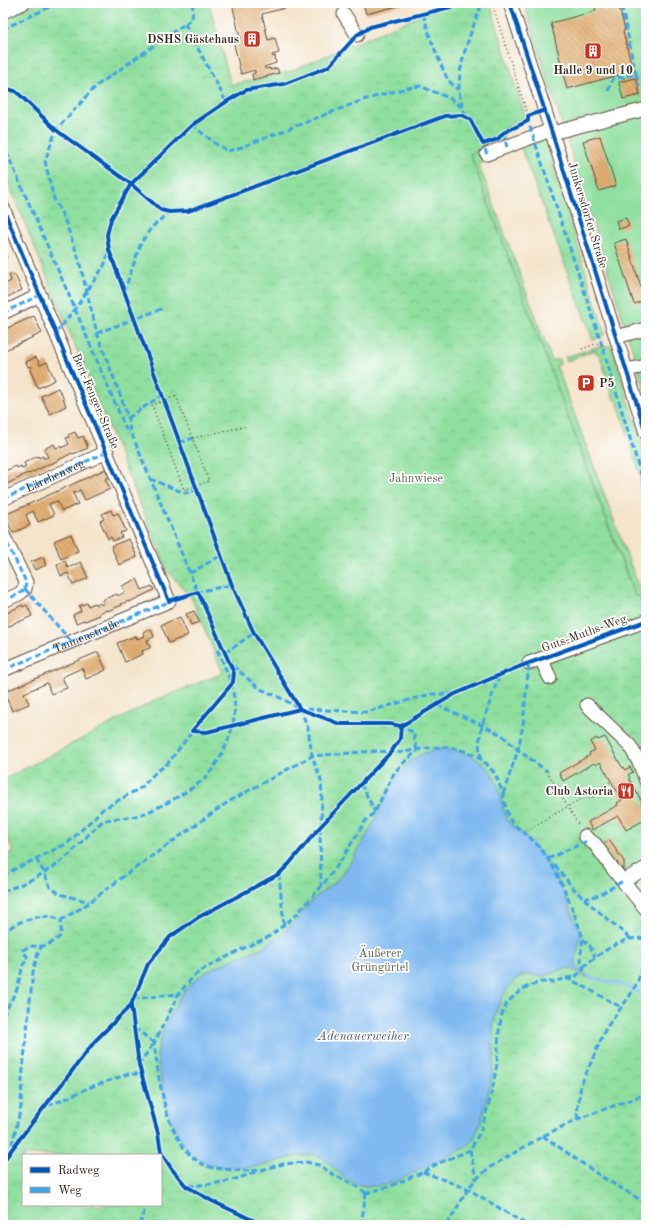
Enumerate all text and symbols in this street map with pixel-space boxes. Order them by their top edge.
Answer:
building icon: DSHS Gästehaus [242,29,262,49]
place label: DSHS Gästehaus [147,34,239,46]
building icon: Halle 9 und 10 [583,41,603,61]
place label: Halle 9 und 10 [553,65,633,77]
street label: Junkersdorfer Straße [565,161,609,270]
street label: Bert-Fenger-Straße [70,352,121,451]
parking icon: P5 [576,373,596,393]
place label: P5 [599,377,614,390]
street label: Lärchenweg [24,458,87,495]
park label: Jahnwiese [389,473,444,485]
street label: Guts-Muths-Weg [540,613,629,655]
street label: Tannenstraße [52,618,122,656]
restaurant icon: Club Astoria [616,781,636,801]
place label: Club Astoria [546,786,613,798]
park label: Äußerer Grüngürtel [351,944,409,974]
water label: Adenauerweiher [316,1030,409,1043]
legend [22,1154,162,1206]
text: Radweg [58,1165,100,1177]
text: Weg [58,1185,82,1197]

